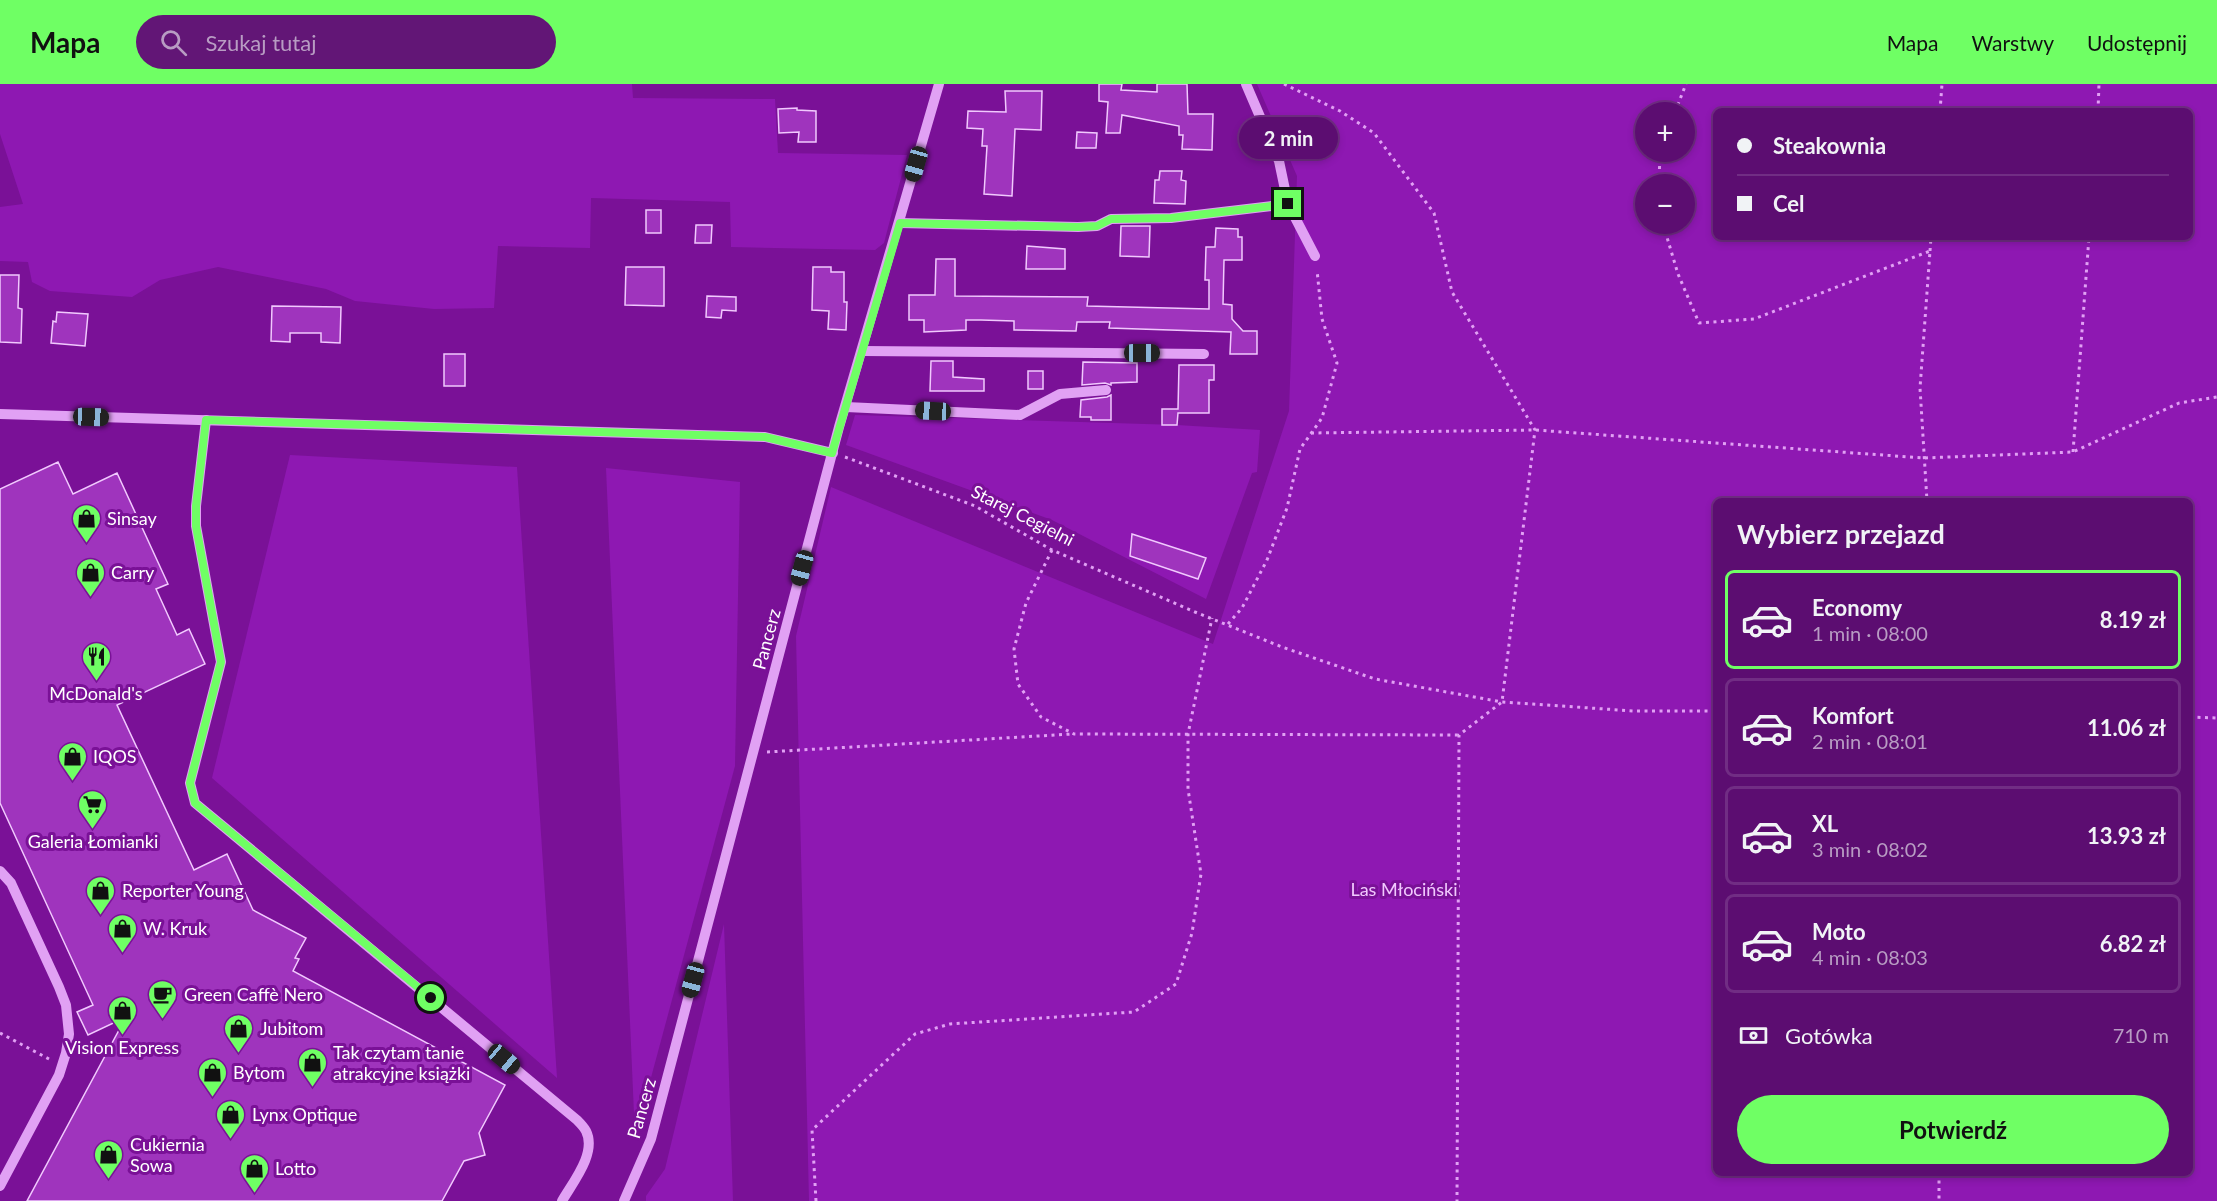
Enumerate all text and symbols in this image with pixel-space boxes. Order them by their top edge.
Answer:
search box [136,15,556,69]
text: Mapa [30,25,100,59]
icon: search [157,26,190,59]
text: Szukaj tutaj [205,29,316,56]
text: Mapa [1887,30,1939,55]
text: Warstwy [1972,30,2054,55]
text: Udostępnij [2087,30,2187,55]
map controls [1635,102,1695,234]
button: + [1635,102,1695,162]
callout: 2 min [1238,117,1338,159]
text: 2 min [1264,126,1313,150]
text: Steakownia [1773,132,1886,159]
car [902,144,930,184]
button: − [1635,174,1695,234]
route end [1274,190,1301,217]
text: Cel [1773,190,1805,217]
car [1124,344,1160,362]
car [915,401,951,421]
car [73,407,109,427]
street label: Starej Cegielni [968,480,1078,550]
shop icon: Sinsay [70,502,102,544]
place label: Sinsay [107,507,158,529]
text: Wybierz przejazd [1737,517,1945,550]
car [789,548,815,588]
shop icon: Carry [74,556,106,598]
place label: Carry [111,561,155,583]
icon: car [1740,593,1794,647]
text: Economy [1812,594,1902,621]
street label: Pancerz [747,606,785,672]
text: 8.19 zł [2100,606,2166,633]
text: 1 min · 08:00 [1812,621,1928,645]
restaurant icon: McDonald's [80,640,112,682]
place label: McDonald's [49,682,143,704]
icon: car [1740,701,1794,755]
text: Komfort [1812,702,1894,729]
text: 11.06 zł [2087,714,2166,741]
text: 2 min · 08:01 [1812,729,1928,753]
shop icon: IQOS [56,740,88,782]
place label: IQOS [93,745,137,767]
supermarket icon: Galeria Łomianki [77,788,109,830]
icon: car [1740,809,1794,863]
text: XL [1812,810,1838,837]
text: 13.93 zł [2087,822,2166,849]
place label: Galeria Łomianki [28,830,158,852]
text: 3 min · 08:02 [1812,837,1928,861]
shop icon: Reporter Young [85,874,117,916]
park label: Las Młociński [1350,878,1458,900]
place label: Reporter Young [122,879,244,901]
shop icon: W. Kruk [106,912,138,954]
place label: W. Kruk [143,917,208,939]
icon: car [1740,917,1794,971]
text: Moto [1812,918,1866,945]
text: 6.82 zł [2100,930,2166,957]
text: 4 min · 08:03 [1812,945,1928,969]
car [680,960,706,1000]
cafe icon: Green Caffè Nero [147,978,179,1020]
place label: Green Caffè Nero [184,983,323,1005]
route start [417,984,444,1011]
shop icon: Vision Express [106,994,138,1036]
shop icon: Jubitom [223,1012,255,1054]
place label: Jubitom [260,1017,323,1039]
icon: cash [1737,1019,1770,1052]
text: Gotówka [1785,1022,1873,1049]
text: 710 m [2113,1023,2169,1047]
place label: Vision Express [65,1036,179,1058]
place label: Tak czytam tanie atrakcyjne książki [333,1041,470,1084]
car [484,1041,524,1077]
shop icon: Tak czytam tanie atrakcyjne książki [296,1046,328,1088]
shop icon: Bytom [196,1056,228,1098]
place label: Bytom [233,1061,285,1083]
street label: Pancerz [622,1075,660,1141]
button: Potwierdź [1737,1095,2169,1164]
shop icon: Lynx Optique [215,1098,247,1140]
place label: Lynx Optique [252,1103,357,1125]
place label: Cukiernia Sowa [130,1133,205,1176]
shop icon: Cukiernia Sowa [93,1138,125,1180]
shop icon: Lotto [238,1152,270,1194]
place label: Lotto [275,1157,316,1179]

